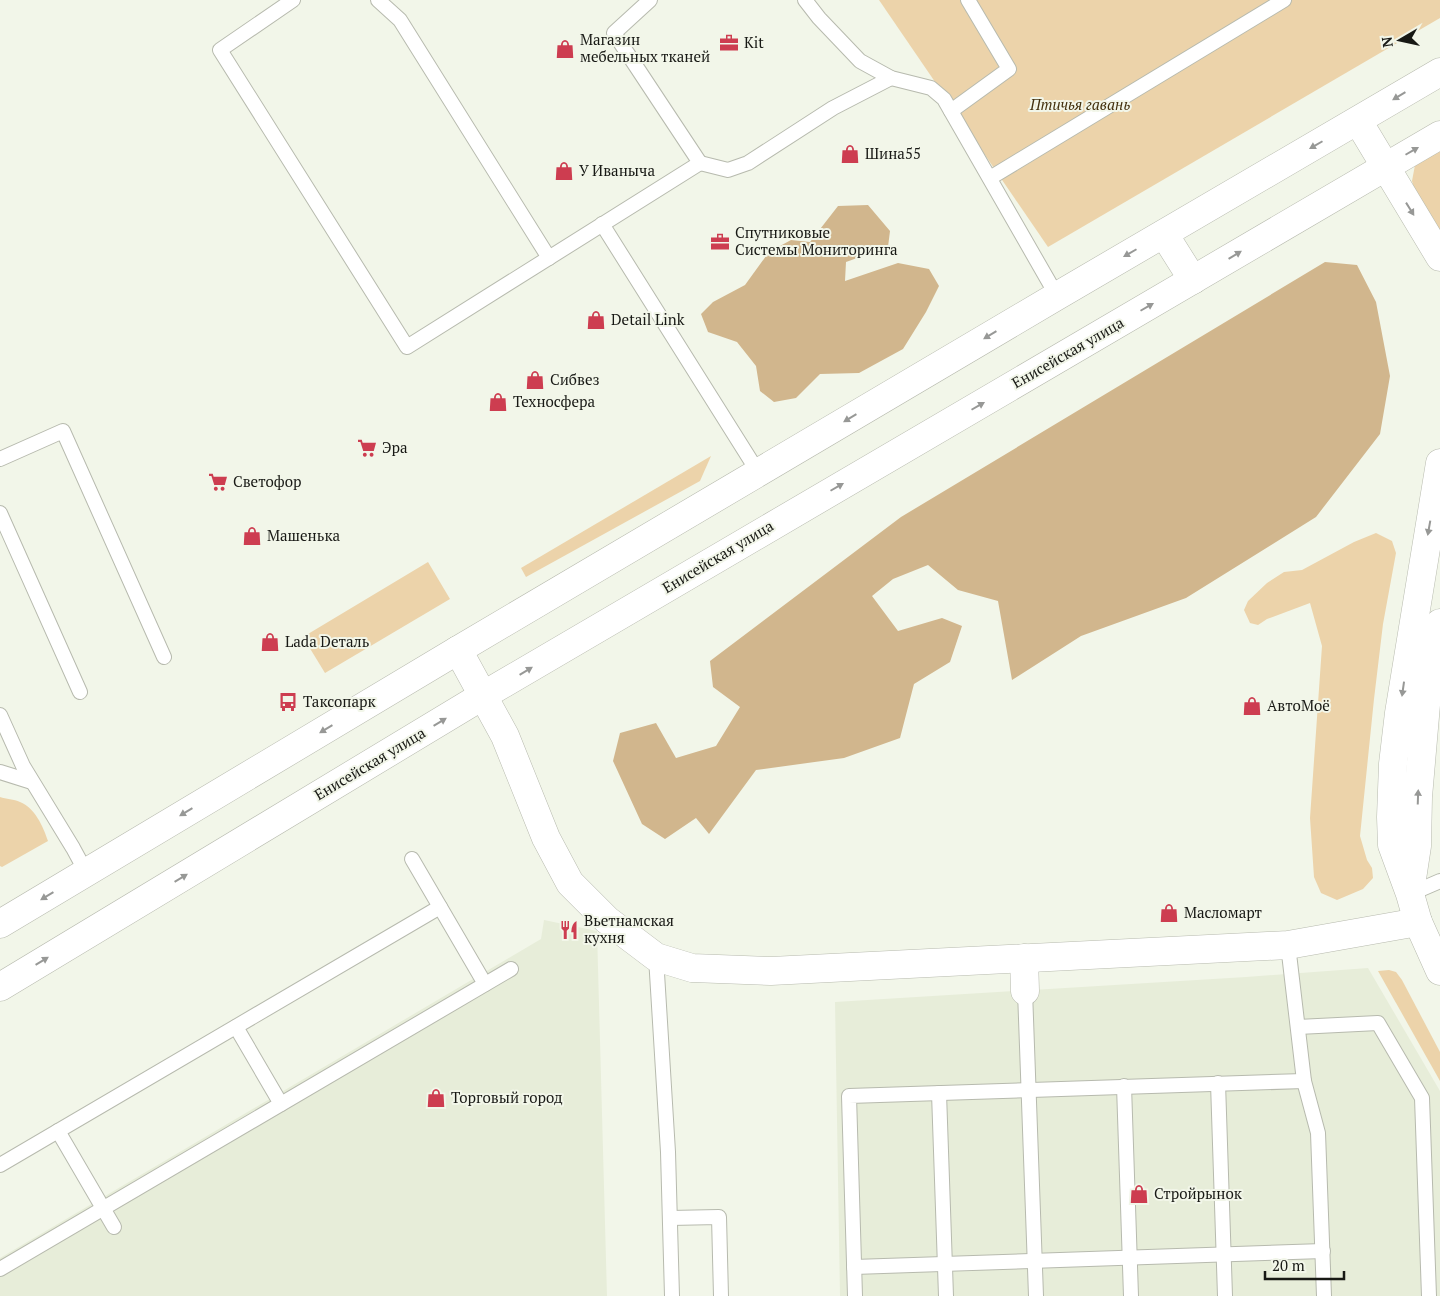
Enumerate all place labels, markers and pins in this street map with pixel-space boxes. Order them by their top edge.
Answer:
place label: Магазин мебельных тканей [580,29,710,66]
office icon: Kit [718,32,740,54]
place label: Kit [744,32,764,52]
shop icon: Магазин мебельных тканей [554,38,576,60]
shop icon: Шина55 [839,143,861,165]
place label: Шина55 [865,143,921,163]
shop icon: У Иваныча [553,160,575,182]
place label: У Иваныча [579,160,655,180]
place label: Спутниковые Системы Мониторинга [735,222,898,259]
office icon: Спутниковые Системы Мониторинга [709,231,731,253]
shop icon: Detail Link [585,309,607,331]
place label: Detail Link [611,309,685,329]
shop icon: Сибвез [524,369,546,391]
place label: Сибвез [550,369,600,389]
shop icon: Техносфера [487,391,509,413]
place label: Техносфера [513,391,595,411]
supermarket icon: Эра [356,437,378,459]
place label: Эра [382,437,408,457]
supermarket icon: Светофор [207,471,229,493]
place label: Светофор [233,471,301,491]
shop icon: Машенька [241,525,263,547]
place label: Машенька [267,525,341,545]
shop icon: Lada Dеталь [259,631,281,653]
place label: Lada Dеталь [285,631,370,651]
bus stop icon: Таксопарк [277,691,299,713]
place label: Таксопарк [303,691,377,711]
shop icon: АвтоМоё [1241,695,1263,717]
place label: АвтоМоё [1267,695,1330,715]
shop icon: Масломарт [1158,902,1180,924]
place label: Масломарт [1184,902,1262,922]
place label: Вьетнамская кухня [584,910,674,947]
restaurant icon: Вьетнамская кухня [558,919,580,941]
shop icon: Торговый город [425,1087,447,1109]
place label: Торговый город [451,1087,563,1107]
shop icon: Стройрынок [1128,1183,1150,1205]
place label: Стройрынок [1154,1183,1243,1203]

